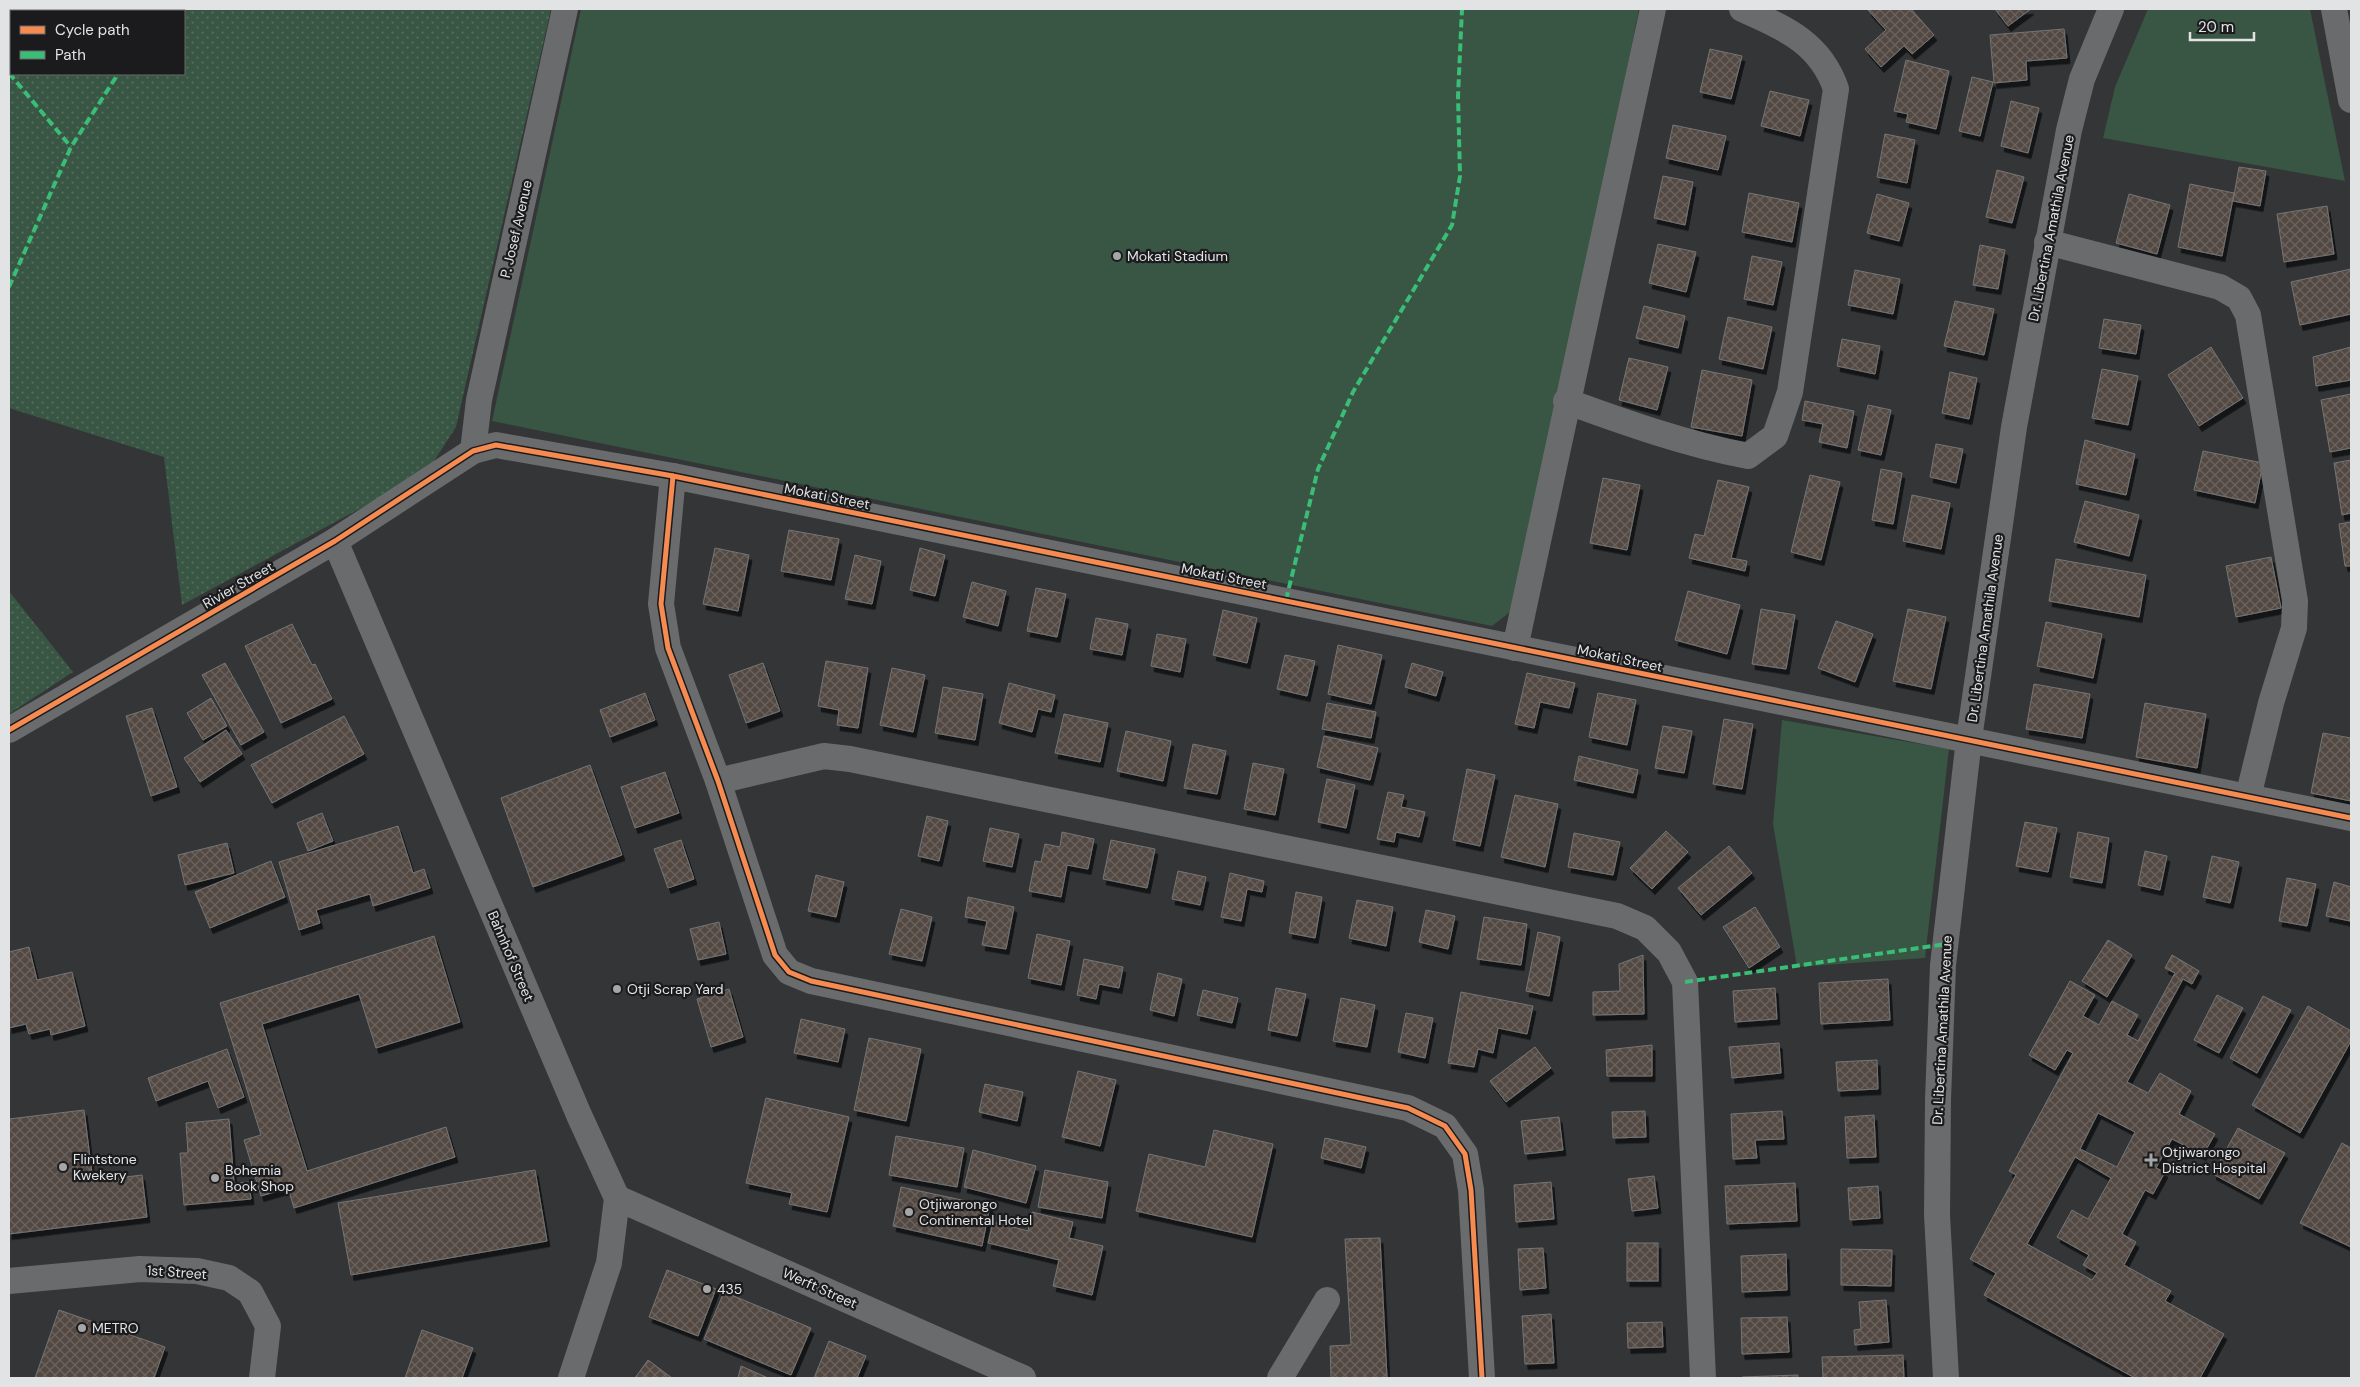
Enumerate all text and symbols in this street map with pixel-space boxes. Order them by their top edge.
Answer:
legend [10,10,185,75]
scale bar [2190,10,2254,42]
text: 20 m [2198,17,2234,37]
text: Cycle path [55,20,130,40]
text: Path [55,45,86,65]
street label: Dr. Libertina Amathila Avenue [2024,133,2078,323]
street label: P. Josef Avenue [496,178,536,280]
place label: Mokati Stadium [1127,247,1228,265]
marker: Mokati Stadium [1111,250,1123,262]
street label: Mokati Street [783,479,871,513]
street label: Dr. Libertina Amathila Avenue [1963,533,2007,723]
street label: Rivier Street [199,557,277,613]
street label: Mokati Street [1180,559,1268,593]
street label: Mokati Street [1576,640,1664,676]
street label: Bahnhof Street [484,908,538,1004]
street label: Dr. Libertina Amathila Avenue [1928,935,1956,1125]
place label: Otji Scrap Yard [627,980,724,998]
marker: Otji Scrap Yard [611,983,623,995]
place label: Otjiwarongo District Hospital [2162,1143,2266,1177]
place label: Flintstone Kwekery [73,1150,137,1184]
marker: Otjiwarongo District Hospital [2144,1153,2158,1167]
marker: Flintstone Kwekery [57,1161,69,1173]
place label: Bohemia Book Shop [225,1161,294,1195]
marker: Bohemia Book Shop [209,1172,221,1184]
place label: Otjiwarongo Continental Hotel [919,1195,1032,1229]
marker: Otjiwarongo Continental Hotel [903,1206,915,1218]
street label: 1st Street [146,1261,208,1283]
street label: Werft Street [780,1264,860,1312]
place label: 435 [717,1280,742,1298]
marker: 435 [701,1283,713,1295]
place label: METRO [92,1319,139,1337]
marker: METRO [76,1322,88,1334]

